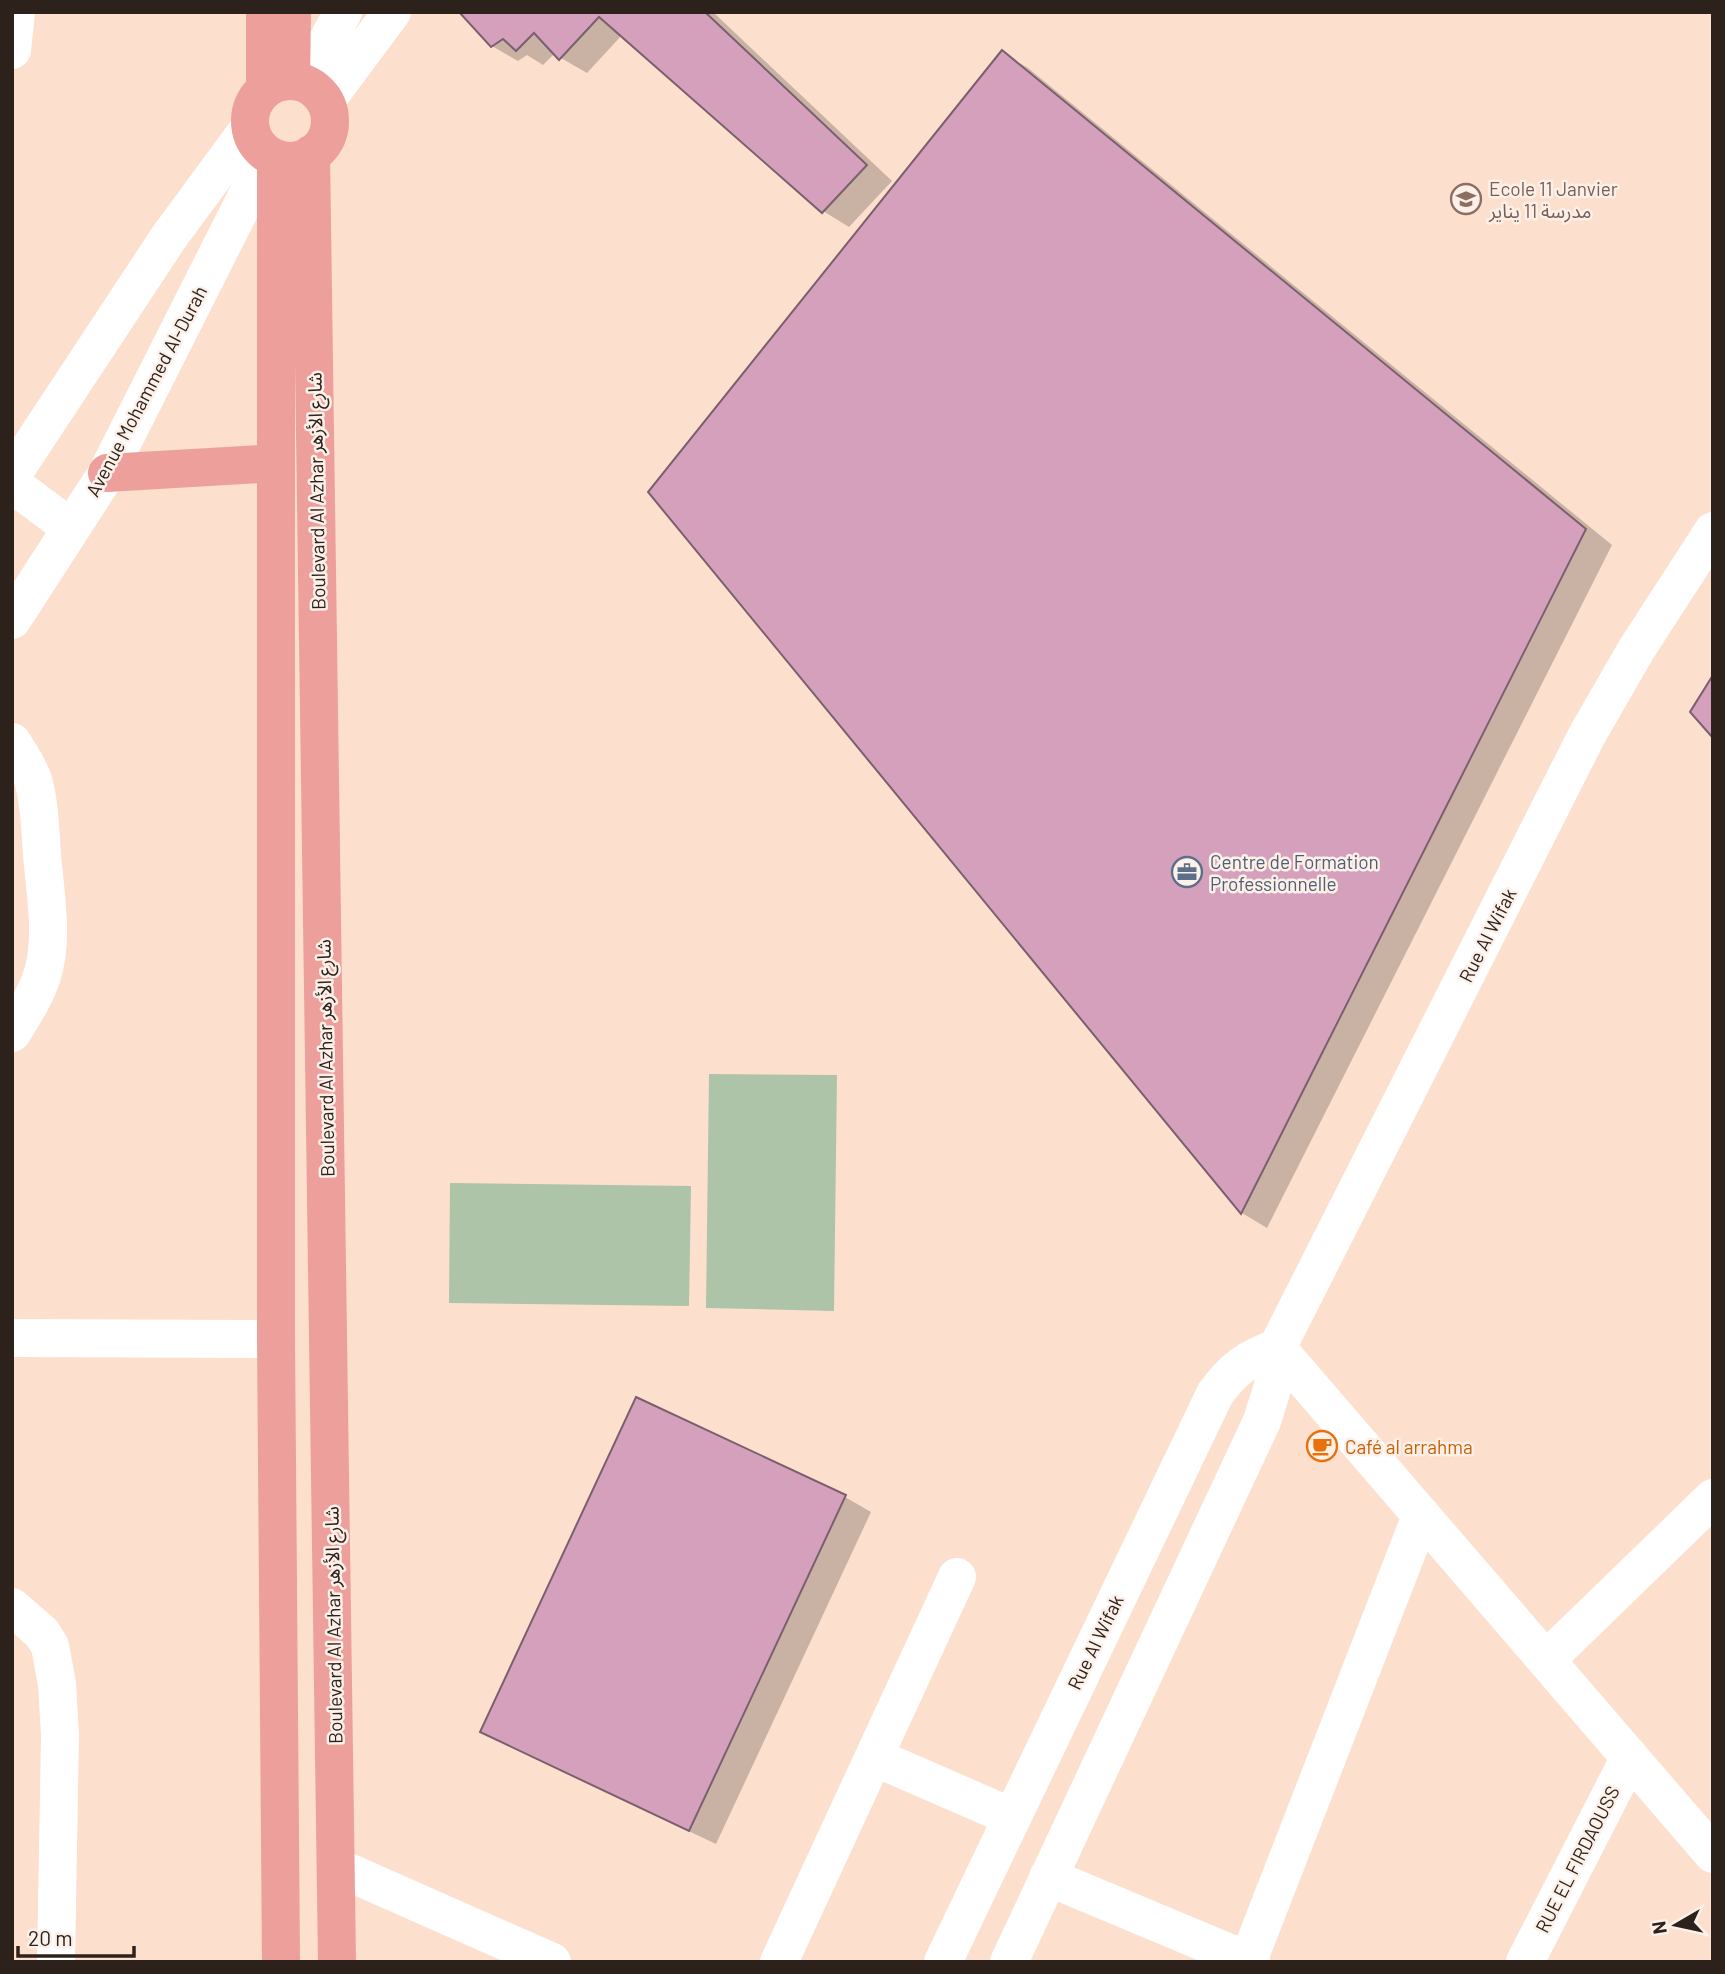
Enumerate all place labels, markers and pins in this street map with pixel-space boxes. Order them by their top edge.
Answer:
place label: Ecole 11 Janvier مدرسة 11 يناير [1488,177,1618,223]
school or university icon: Ecole 11 Janvier مدرسة 11 يناير [1449,182,1483,216]
place label: Centre de Formation Professionnelle [1210,850,1379,895]
office icon: Centre de Formation Professionnelle [1170,855,1204,889]
cafe icon: Café al arrahma [1305,1429,1339,1463]
place label: Café al arrahma [1345,1435,1473,1458]

